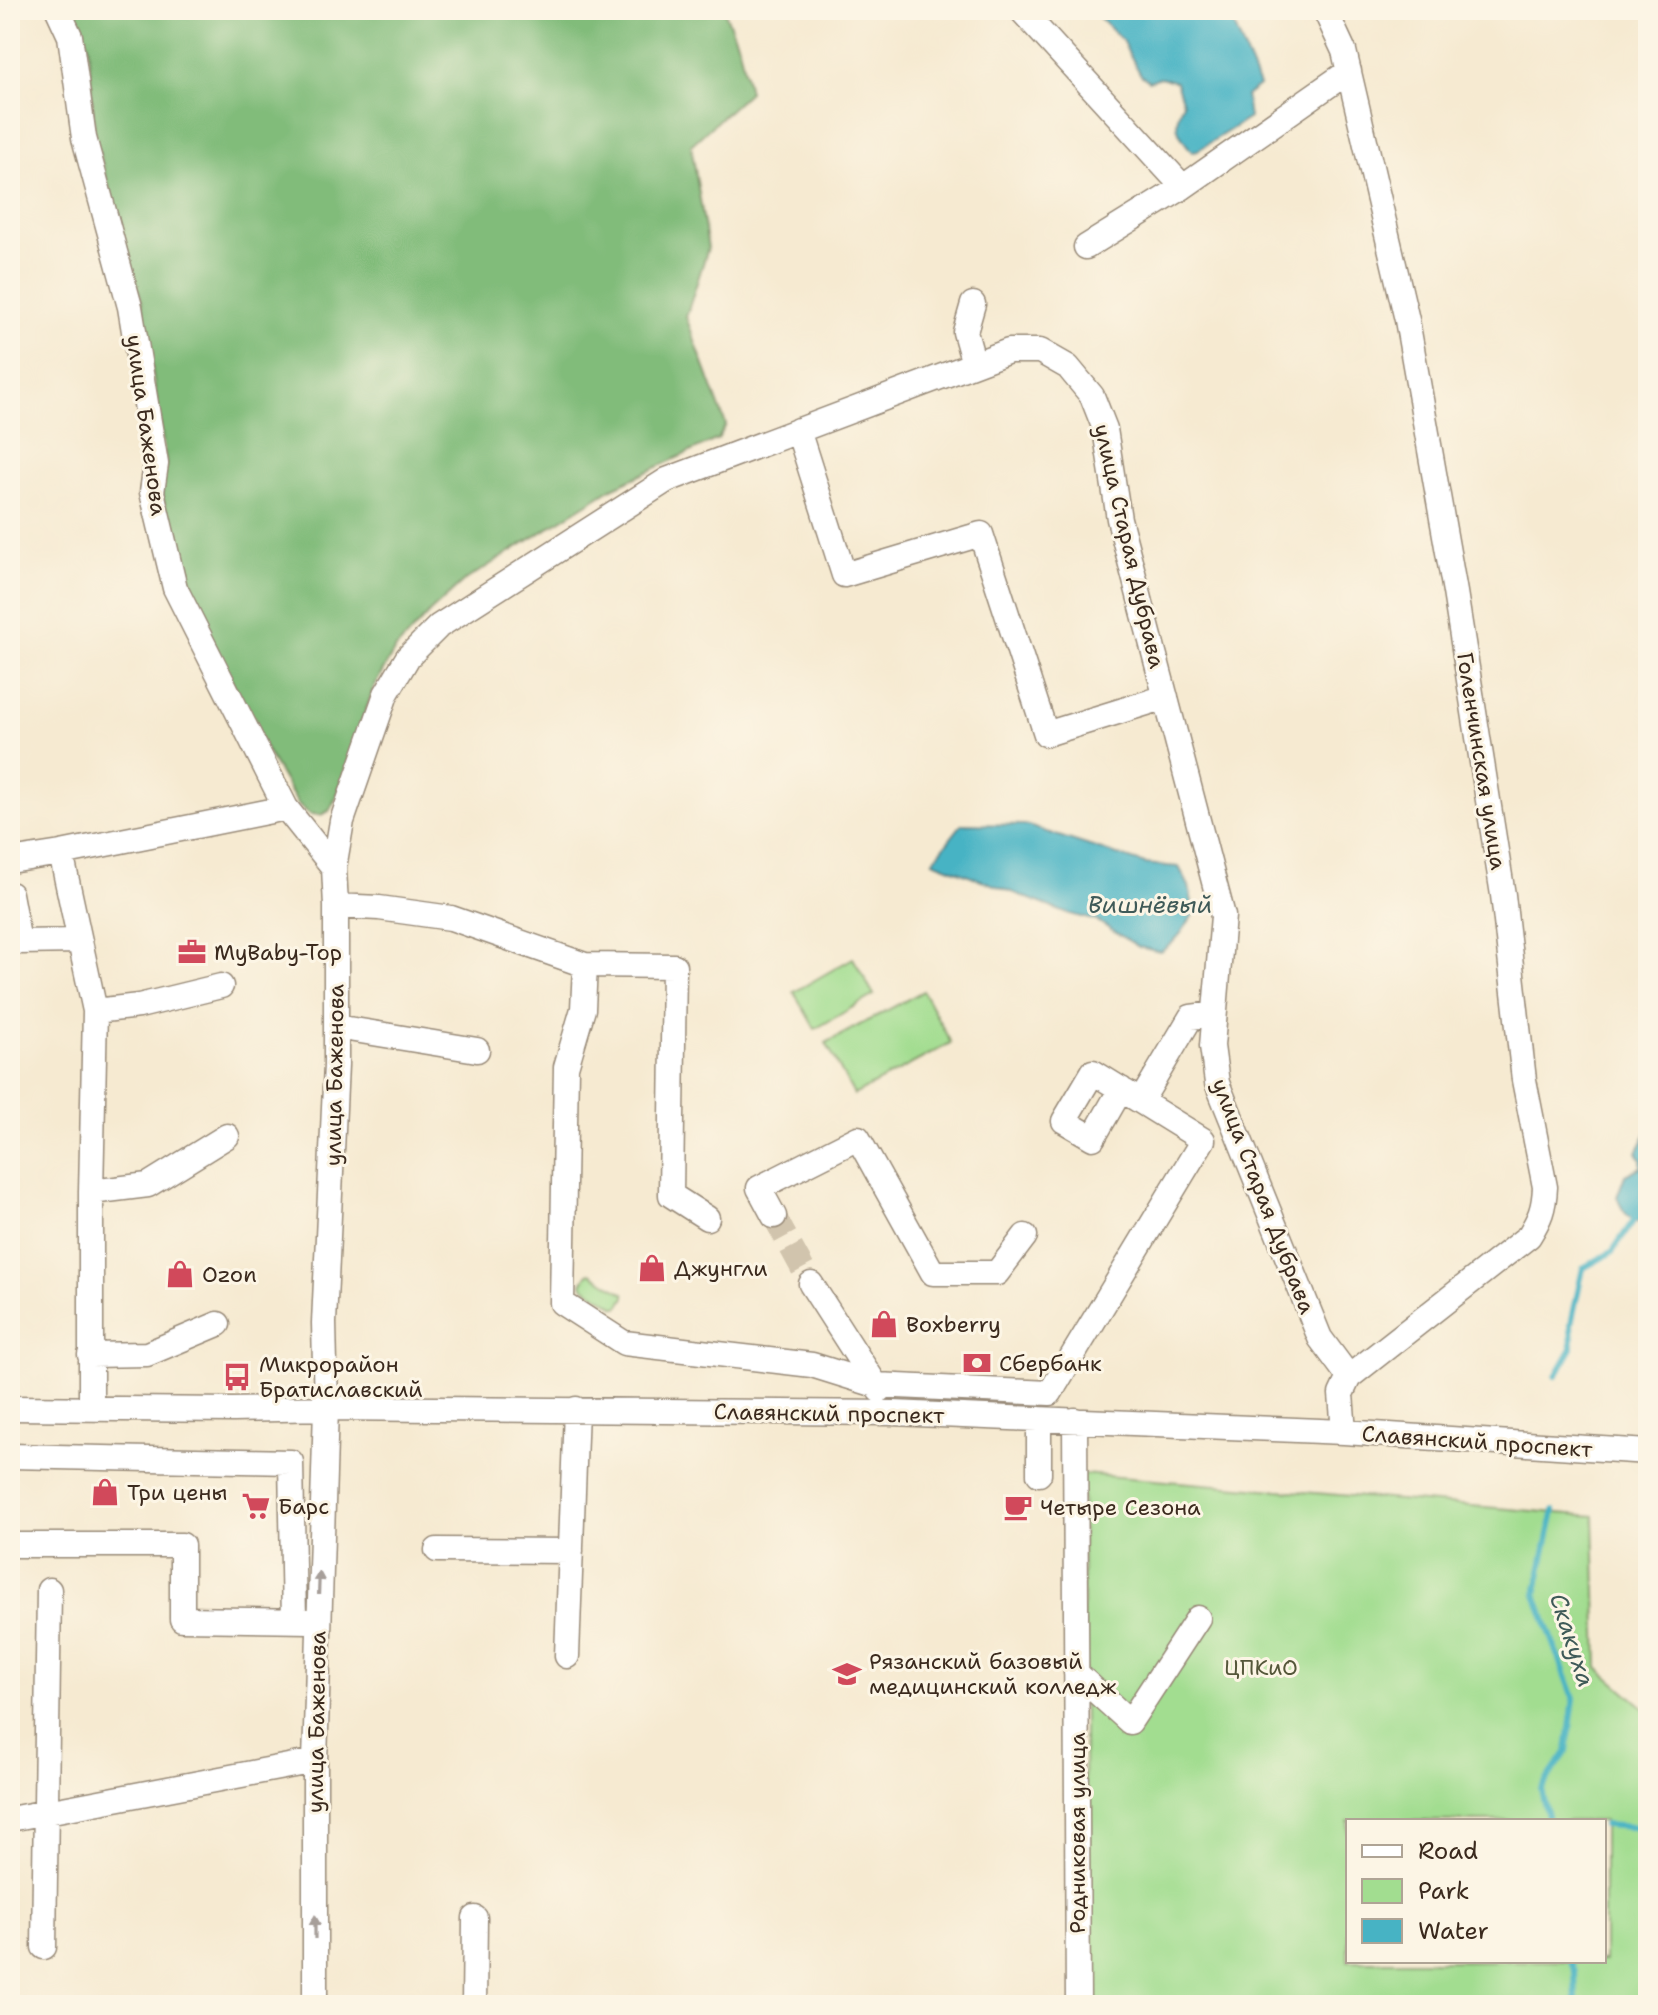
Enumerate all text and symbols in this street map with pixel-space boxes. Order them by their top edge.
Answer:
street label: улица Баженова [119,333,174,518]
street label: улица Старая Дубрава [1087,421,1172,671]
street label: Голенчинская улица [1450,650,1513,872]
water label: Вишнёвый [1088,889,1212,921]
office icon: MyBaby-Top [177,937,207,967]
place label: MyBaby-Top [214,938,342,967]
street label: улица Баженова [318,983,351,1166]
street label: улица Старая Дубрава [1205,1074,1322,1318]
shop icon: Джунгли [637,1253,667,1283]
place label: Джунгли [674,1254,768,1283]
shop icon: Ozon [165,1259,195,1289]
place label: Ozon [202,1260,257,1289]
shop icon: Boxberry [869,1309,899,1339]
place label: Boxberry [906,1310,1001,1339]
bank icon: Сбербанк [962,1348,992,1378]
place label: Сбербанк [999,1349,1102,1378]
place label: Микрорайон Братиславский [259,1350,423,1404]
bus stop icon: Микрорайон Братиславский [222,1362,252,1392]
street label: Славянский проспект [713,1397,945,1430]
street label: Славянский проспект [1361,1419,1594,1464]
shop icon: Три цены [90,1477,120,1507]
place label: Три цены [127,1478,228,1507]
supermarket icon: Барс [241,1491,271,1521]
place label: Барс [278,1492,329,1521]
cafe icon: Четыре Сезона [1003,1492,1033,1522]
place label: Четыре Сезона [1040,1493,1201,1522]
one-way arrow [313,1570,326,1595]
water label: Скакуха [1542,1589,1602,1691]
street label: улица Баженова [300,1630,333,1813]
place label: Рязанский базовый медицинский колледж [869,1647,1117,1701]
park label: ЦПКиО [1224,1653,1298,1682]
school or university icon: Рязанский базовый медицинский колледж [832,1659,862,1689]
street label: Родниковая улица [1063,1732,1092,1934]
legend [1346,1819,1606,1963]
text: Road [1418,1835,1478,1867]
text: Park [1418,1875,1470,1907]
one-way arrow [309,1914,321,1939]
text: Water [1418,1915,1489,1947]

